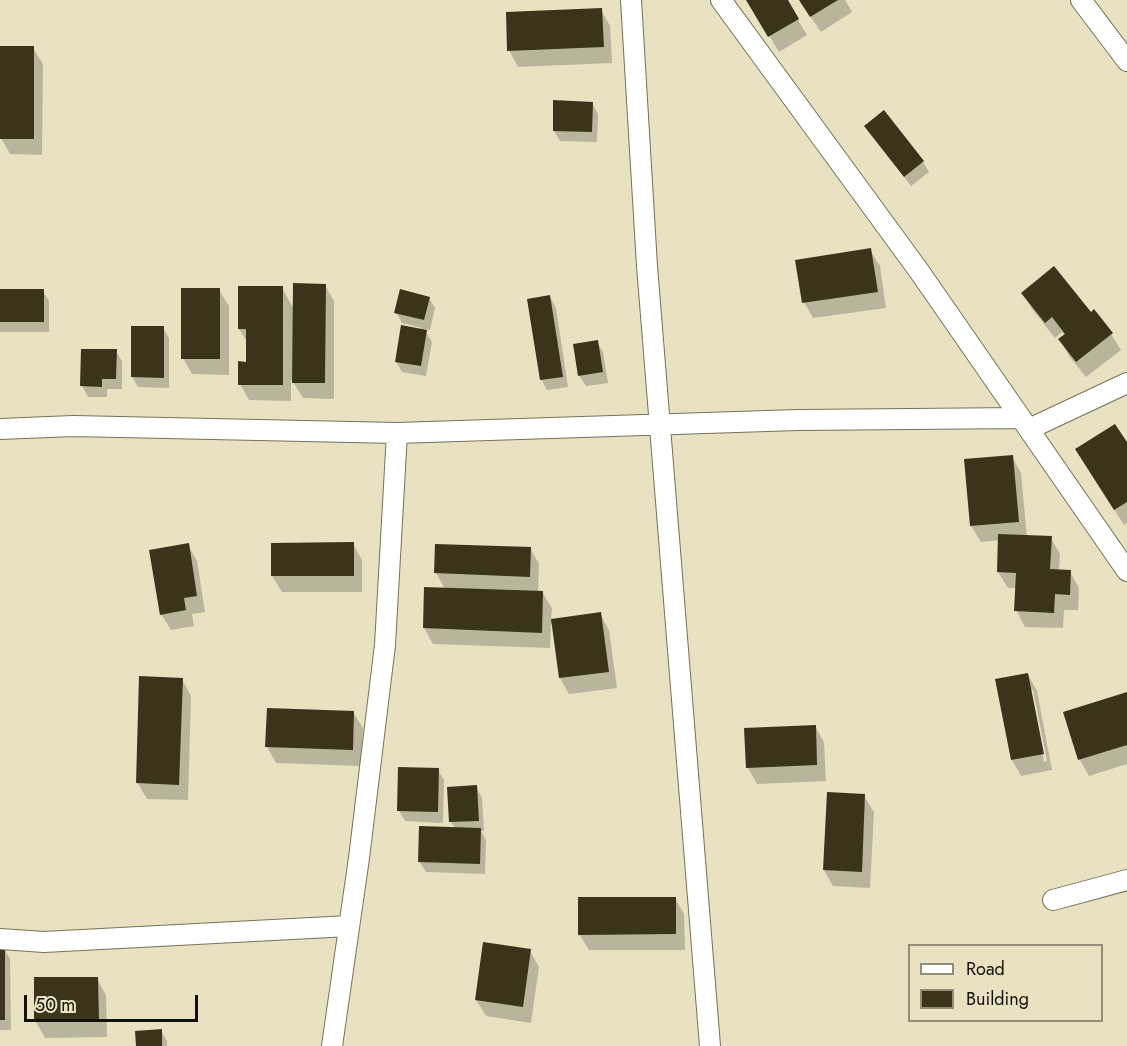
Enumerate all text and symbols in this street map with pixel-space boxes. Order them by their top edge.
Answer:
legend [908,944,1103,1022]
text: Road [966,956,1005,982]
scale bar [27,983,201,1021]
text: Building [966,986,1029,1012]
text: 50 m [35,992,75,1018]

